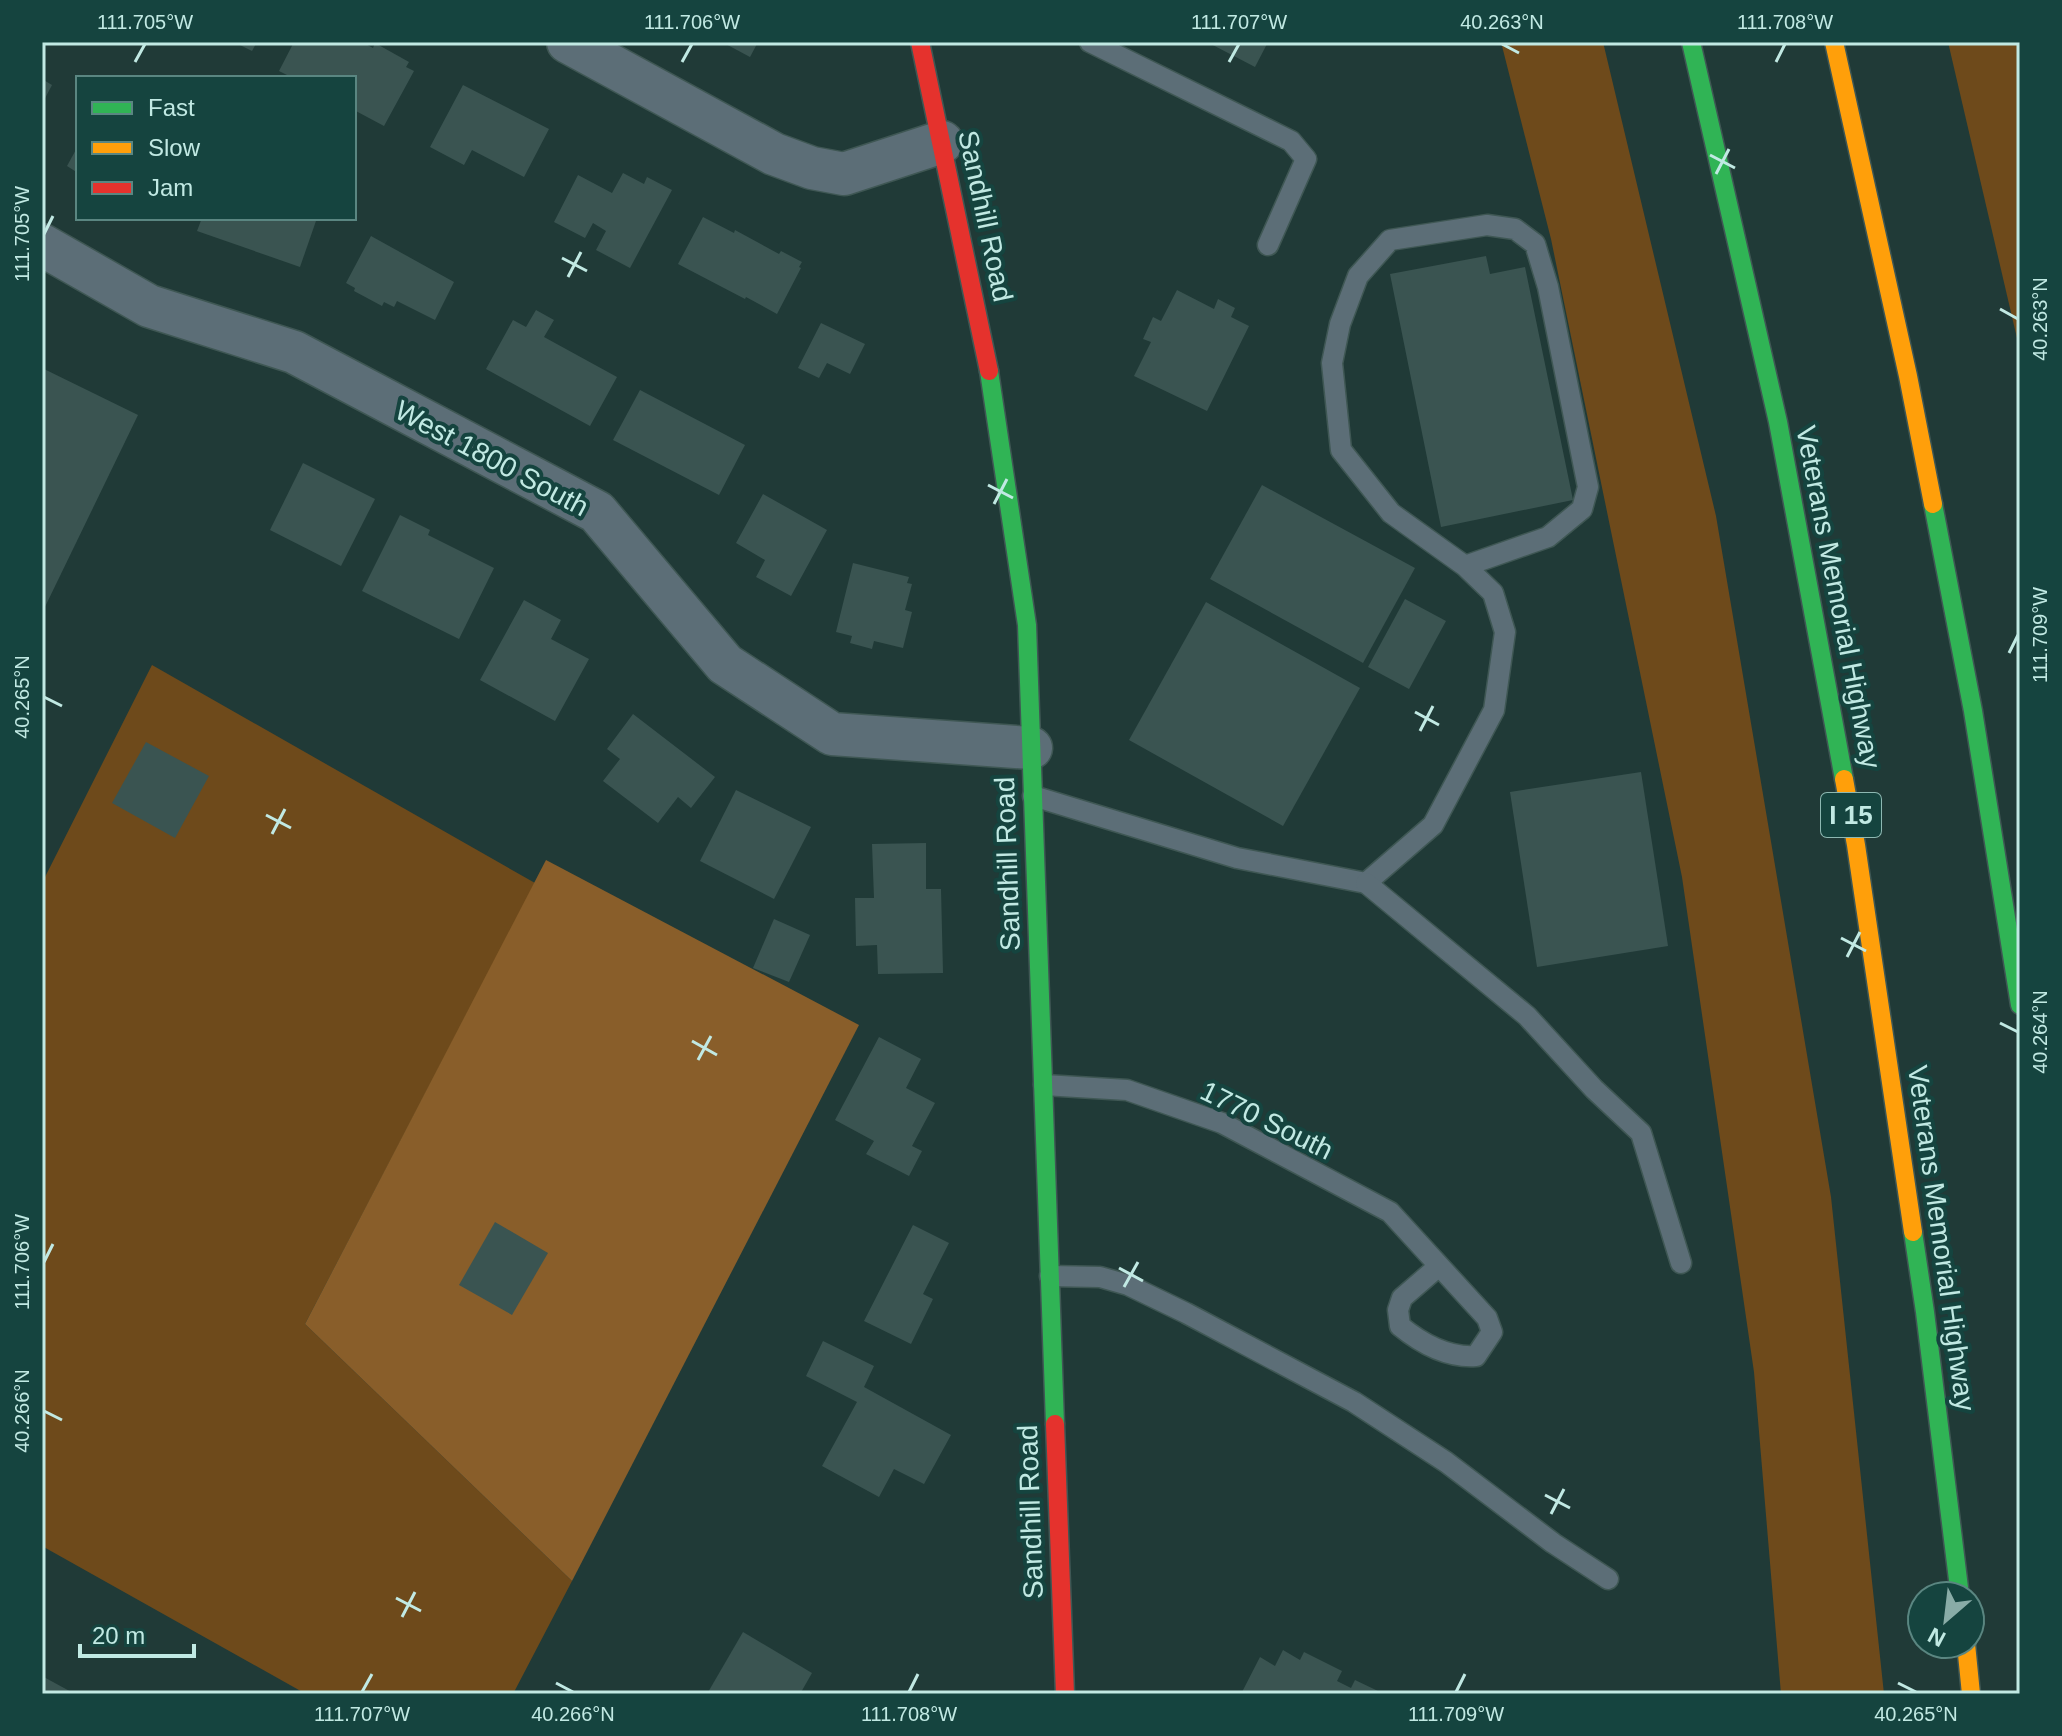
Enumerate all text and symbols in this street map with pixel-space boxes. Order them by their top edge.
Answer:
text: 111.705°W [97,11,193,33]
text: 111.706°W [644,11,740,33]
text: 111.707°W [1191,11,1287,33]
text: 40.263°N [1460,11,1544,33]
text: 111.708°W [1737,11,1833,33]
legend [76,76,356,220]
text: Fast [148,94,195,121]
street label: Sandhill Road [952,128,1019,305]
text: Slow [148,134,201,161]
text: Jam [148,174,193,201]
text: 111.705°W [11,186,33,282]
text: 40.263°N [2029,277,2051,361]
street label: West 1800 South [390,394,594,522]
street label: Veterans Memorial Highway [1790,423,1887,771]
text: 111.709°W [2029,587,2051,683]
text: 40.265°N [11,655,33,739]
street label: Sandhill Road [989,776,1026,952]
road number: I 15 [1821,793,1881,837]
text: 40.264°N [2029,990,2051,1074]
street label: Veterans Memorial Highway [1902,1063,1981,1413]
street label: 1770 South [1196,1075,1338,1166]
text: 111.706°W [11,1214,33,1310]
text: 40.266°N [11,1369,33,1453]
street label: Sandhill Road [1012,1424,1049,1600]
north arrow [1906,1580,1986,1660]
scale bar [80,1608,194,1658]
text: 20 m [92,1622,145,1649]
text: N [1924,1622,1950,1652]
text: 111.707°W [314,1703,410,1725]
text: 40.266°N [531,1703,615,1725]
text: 111.708°W [861,1703,957,1725]
text: 111.709°W [1408,1703,1504,1725]
text: 40.265°N [1874,1703,1958,1725]

